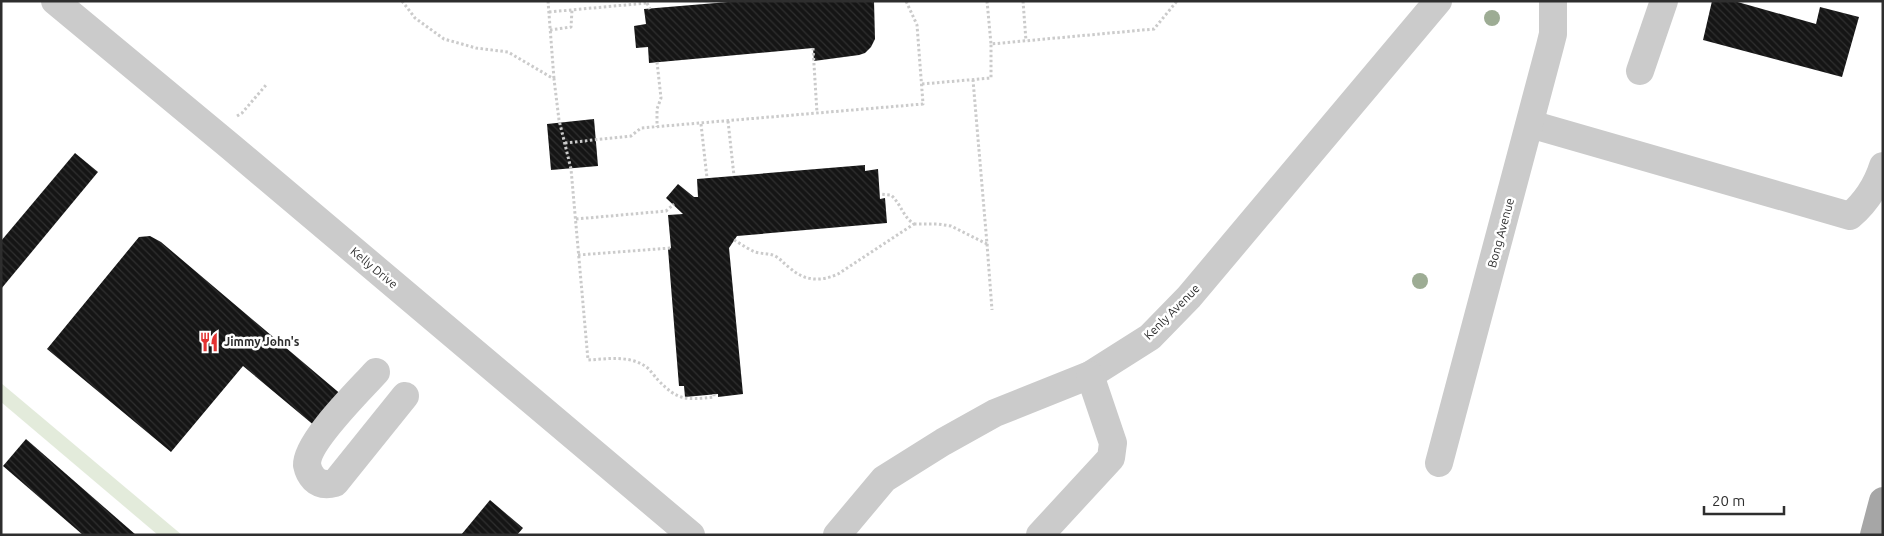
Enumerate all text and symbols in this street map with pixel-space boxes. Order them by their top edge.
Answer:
street label: Bong Avenue [1485,197,1516,269]
street label: Kelly Drive [348,244,400,291]
street label: Kenly Avenue [1141,281,1202,342]
restaurant icon: Jimmy John's [198,331,220,353]
place label: Jimmy John's [224,335,300,348]
scale bar [1704,484,1784,516]
text: 20 m [1712,492,1745,509]

